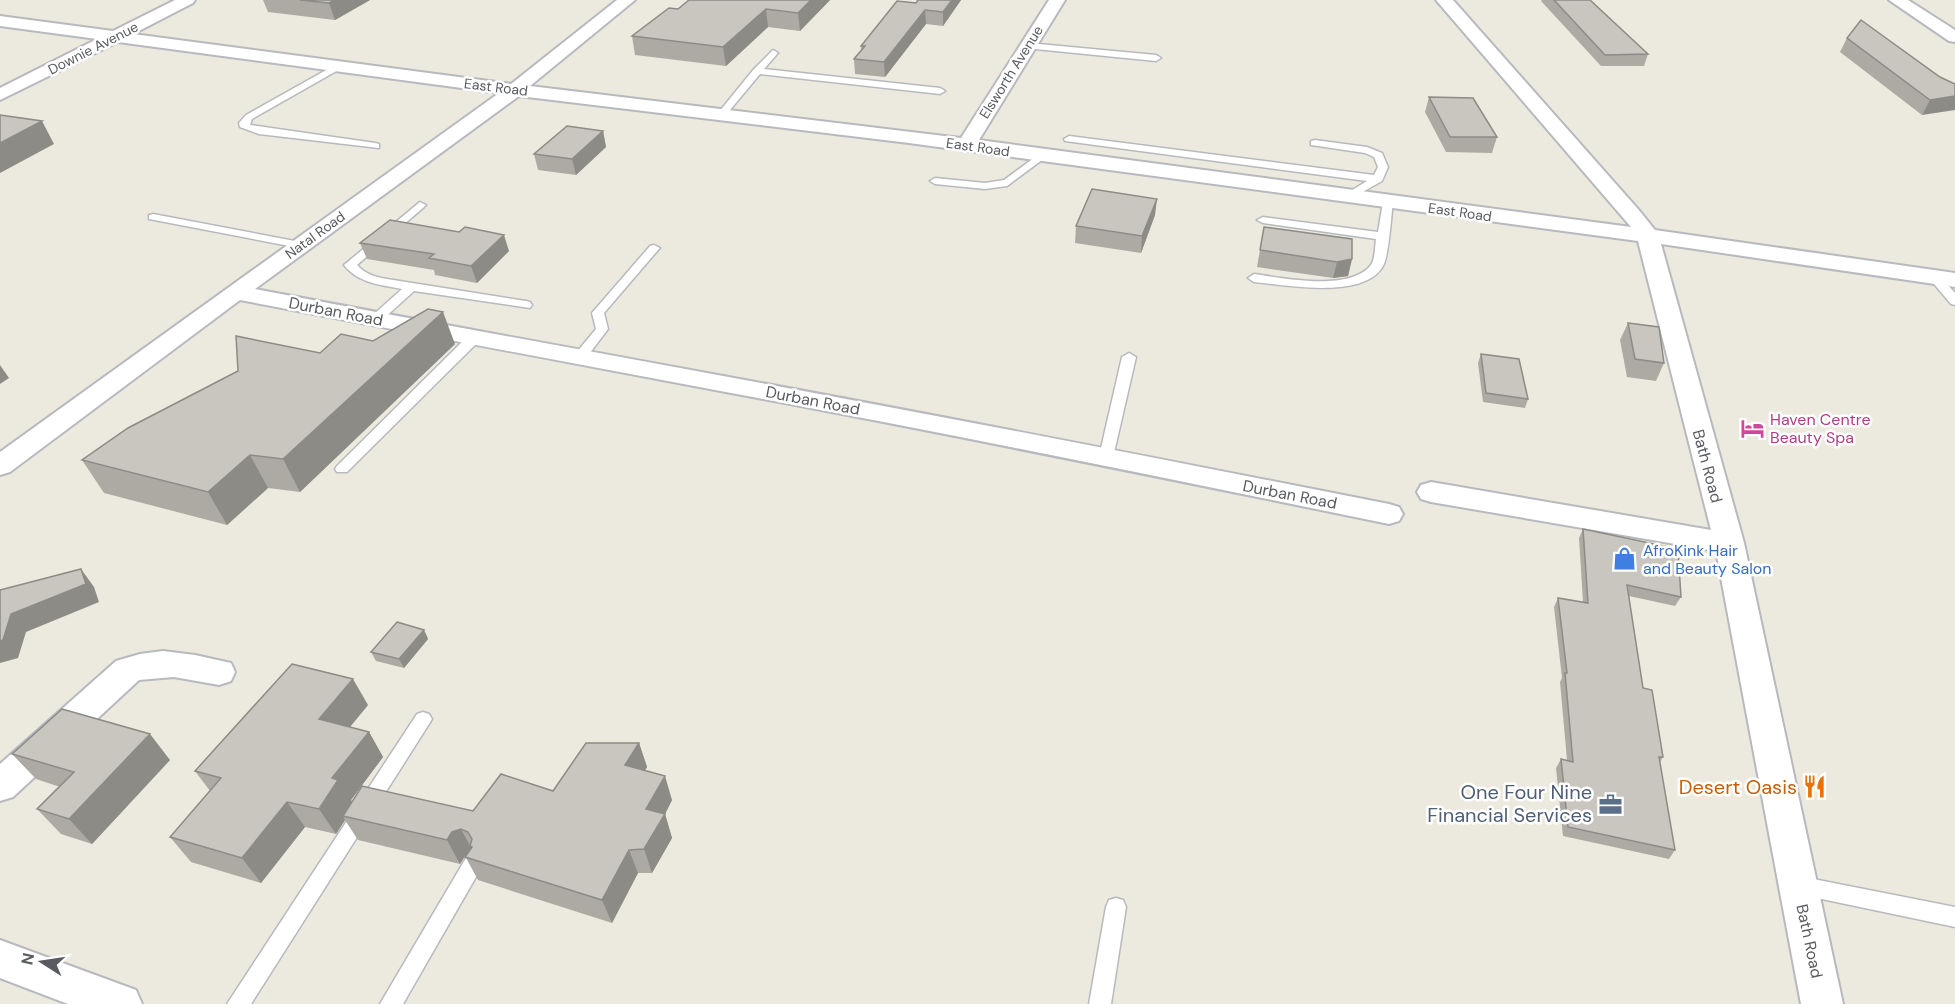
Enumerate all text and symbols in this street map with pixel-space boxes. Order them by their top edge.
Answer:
street label: Downie Avenue [45,17,141,78]
street label: Elsworth Avenue [975,22,1047,122]
street label: East Road [463,74,529,100]
street label: East Road [945,134,1011,160]
street label: East Road [1427,199,1493,225]
street label: Natal Road [282,207,348,263]
street label: Durban Road [287,292,385,331]
street label: Durban Road [764,381,862,420]
place label: Haven Centre Beauty Spa [1770,409,1871,448]
hotel icon: Haven Centre Beauty Spa [1739,415,1765,441]
street label: Bath Road [1688,427,1727,505]
street label: Durban Road [1241,475,1339,514]
place label: AfroKink Hair and Beauty Salon [1643,540,1771,579]
shop icon: AfroKink Hair and Beauty Salon [1612,546,1638,572]
place label: Desert Oasis [1679,774,1797,800]
restaurant icon: Desert Oasis [1802,774,1828,800]
place label: One Four Nine Financial Services [1427,779,1592,828]
office icon: One Four Nine Financial Services [1597,791,1623,817]
street label: Bath Road [1791,902,1828,980]
north arrow [12,932,72,992]
text: N [16,951,39,967]

